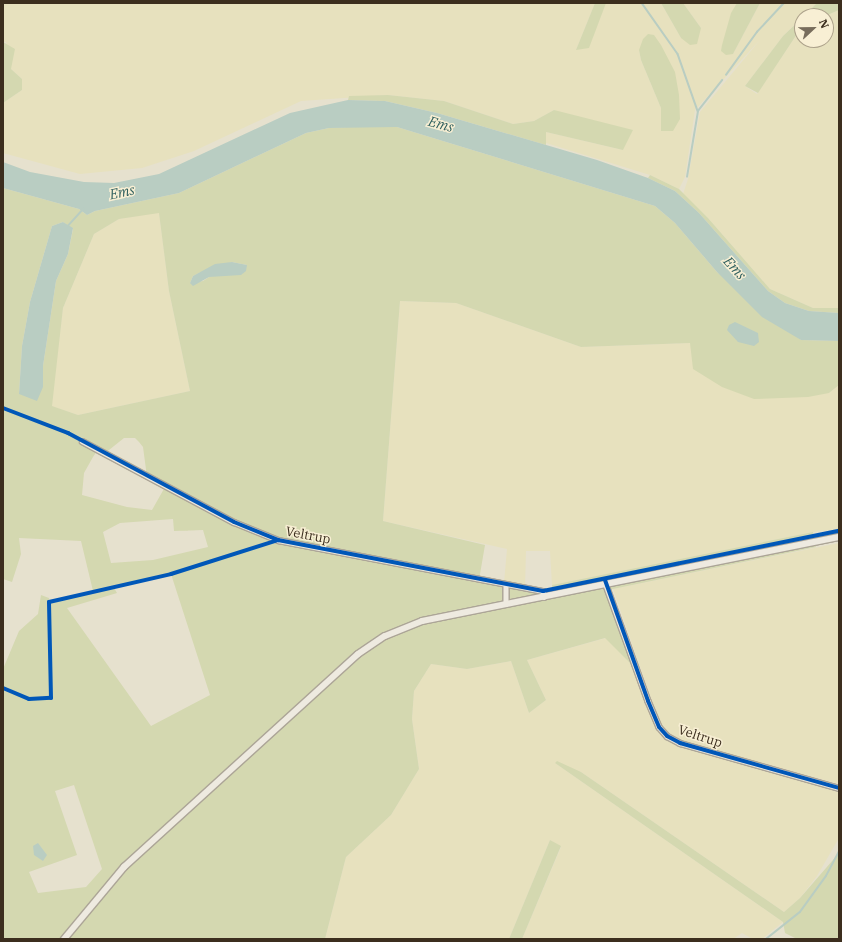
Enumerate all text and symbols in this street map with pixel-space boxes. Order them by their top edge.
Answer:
north arrow [794,8,834,48]
text: N [816,17,832,31]
water label: Ems [427,113,455,135]
water label: Ems [108,181,136,203]
water label: Ems [720,253,750,283]
street label: Veltrup [284,524,332,548]
street label: Veltrup [676,723,724,751]

